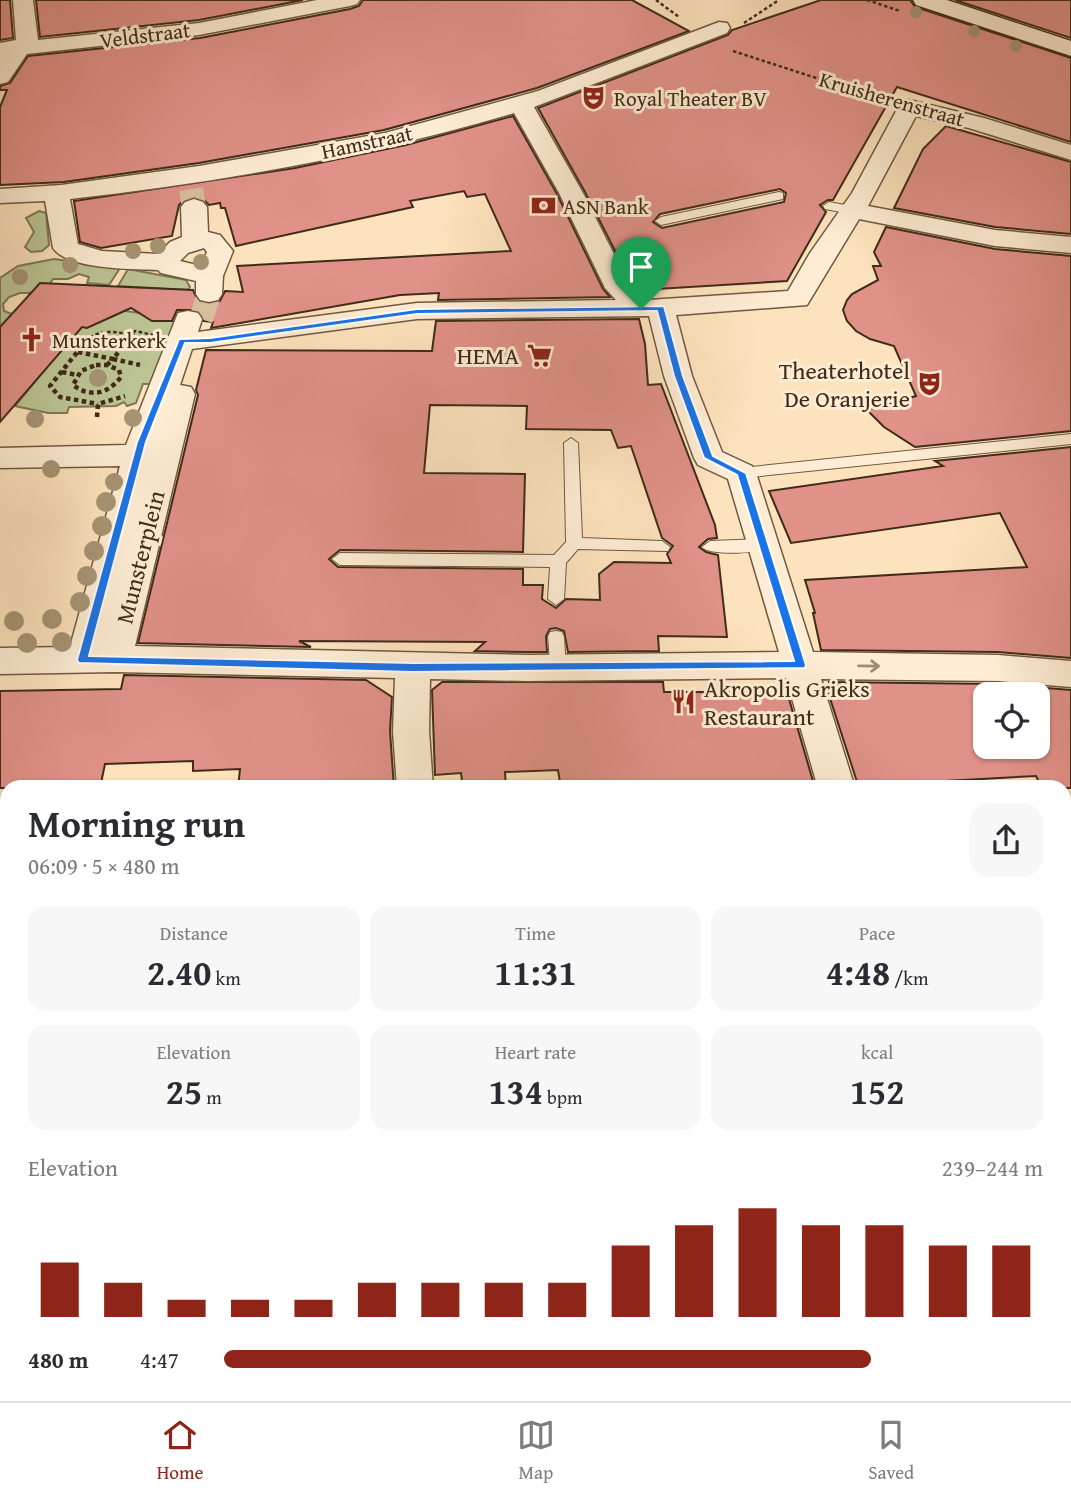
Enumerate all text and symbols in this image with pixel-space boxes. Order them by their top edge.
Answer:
street label: Veldstraat [98,14,193,56]
street label: Kruisherenstraat [816,63,969,135]
place label: Royal Theater BV [614,83,767,114]
theatre icon: Royal Theater BV [580,84,608,112]
street label: Hamstraat [319,117,416,167]
place label: ASN Bank [563,191,649,222]
bank icon: ASN Bank [529,192,557,220]
pin [611,237,671,309]
icon: arrive [622,248,660,286]
place label: Munsterkerk [52,325,166,356]
church icon: Munsterkerk [18,326,46,354]
place label: HEMA [457,338,519,373]
supermarket icon: HEMA [525,341,553,369]
place label: Theaterhotel De Oranjerie [779,353,910,416]
theatre icon: Theaterhotel De Oranjerie [916,370,944,398]
street label: Munsterplein [107,486,174,627]
one-way arrow [857,659,880,673]
place label: Akropolis Grieks Restaurant [704,671,870,734]
map controls [973,682,1050,759]
button: locate [973,682,1050,759]
restaurant icon: Akropolis Grieks Restaurant [670,688,698,716]
text: Morning run [28,795,245,851]
button: share [969,803,1043,877]
text: 06:09 · 5 × 480 m [28,849,180,882]
text: Distance [160,919,228,947]
text: Time [515,919,556,947]
text: Pace [859,919,895,947]
text: 2.40 [147,947,211,998]
text: 11:31 [494,947,577,998]
text: 4:48 [826,947,890,998]
text: km [211,964,241,992]
text: /km [890,964,928,992]
text: Elevation [157,1038,231,1066]
text: Heart rate [495,1038,576,1066]
text: kcal [861,1038,893,1066]
text: 25 [166,1066,202,1117]
text: 134 [488,1066,543,1117]
text: 152 [850,1066,904,1117]
text: m [202,1083,222,1111]
text: bpm [543,1083,583,1111]
text: Elevation [28,1151,118,1184]
text: 239–244 m [942,1151,1043,1184]
text: 480 m [28,1343,89,1376]
text: 4:47 [140,1343,179,1376]
tab: Home [157,1416,203,1486]
tab: Map [517,1416,555,1486]
tab: Saved [868,1416,914,1486]

